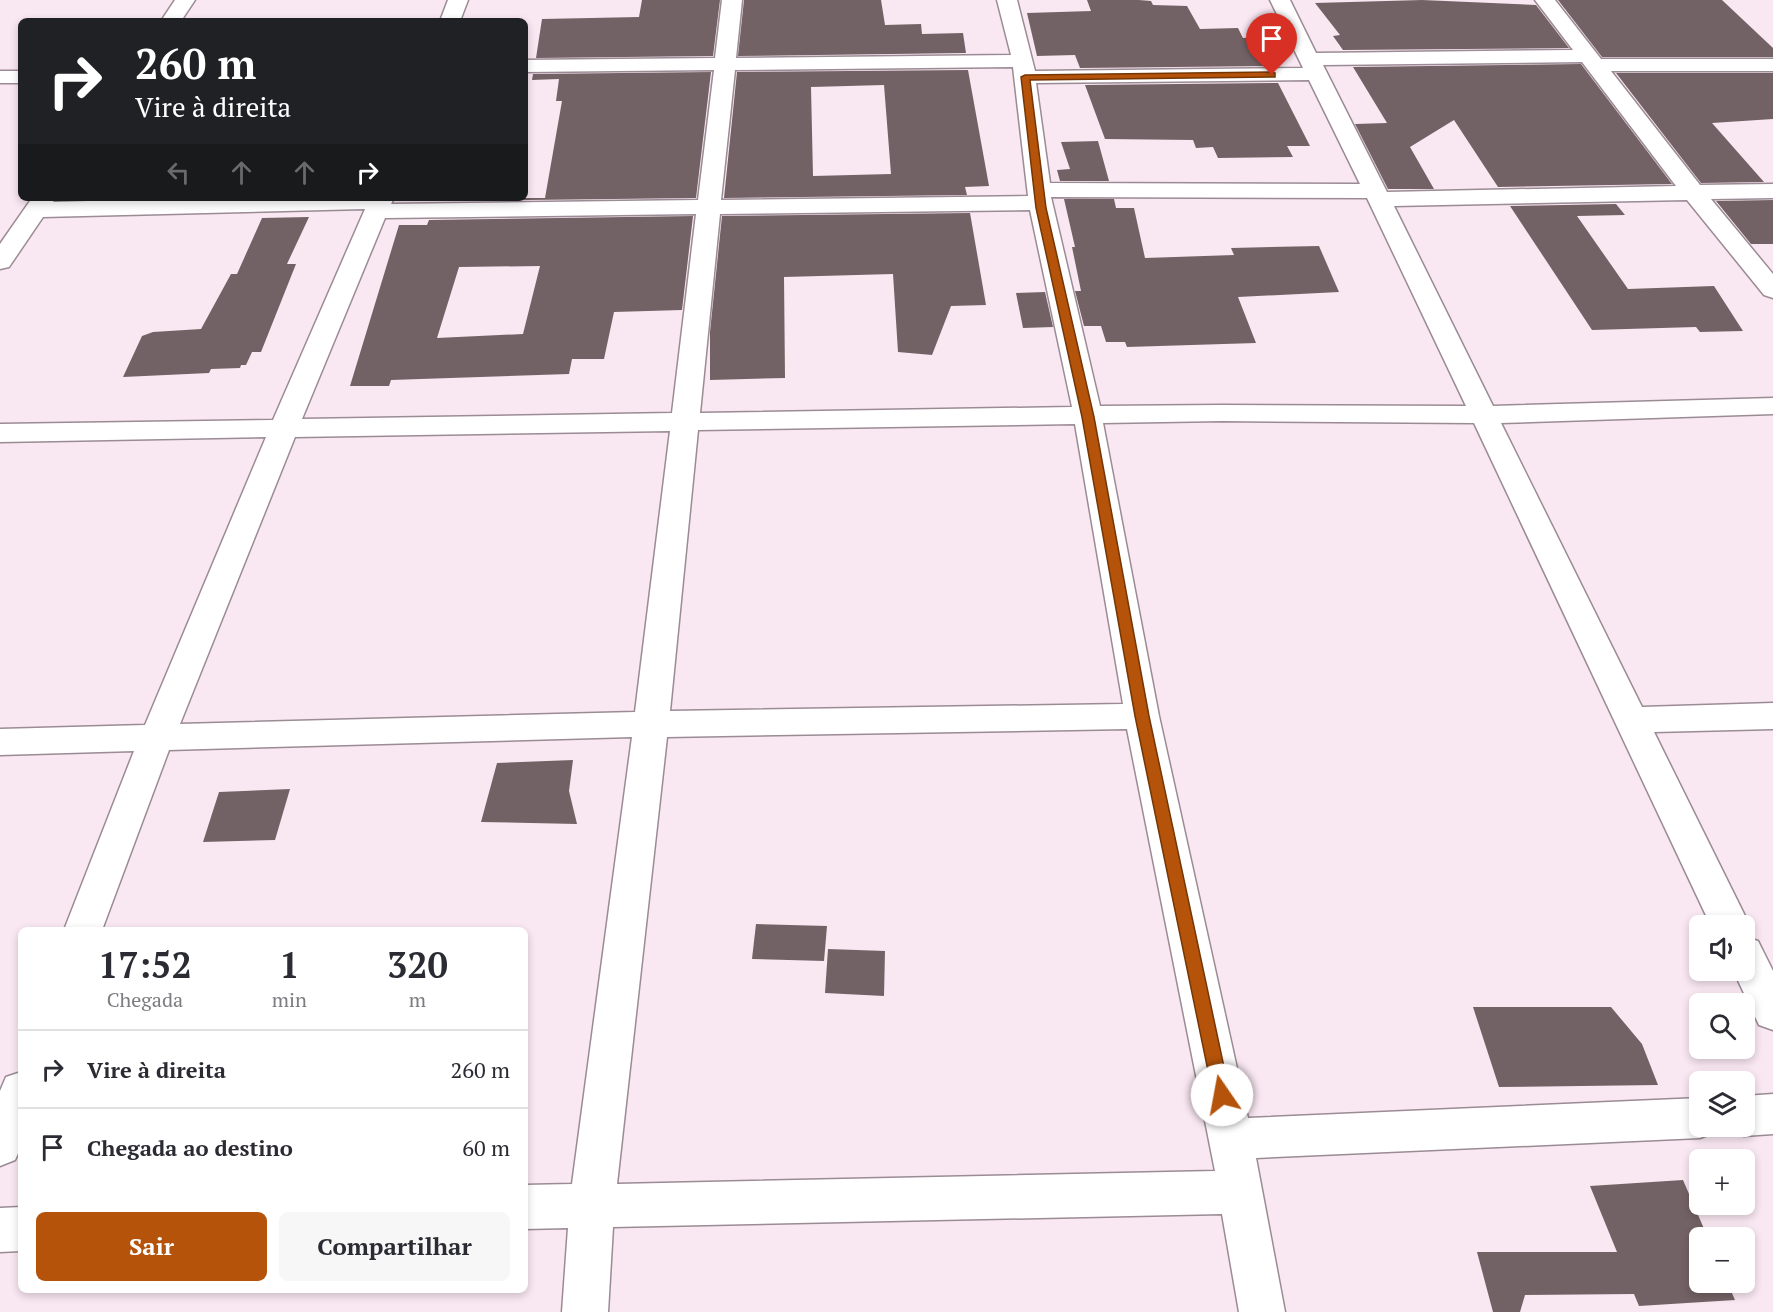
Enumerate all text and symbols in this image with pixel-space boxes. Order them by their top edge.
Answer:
pin [1246,13,1297,75]
icon: arrive [1255,22,1288,55]
text: 260 m [135,35,256,91]
icon: right [36,42,114,120]
text: Vire à direita [135,89,291,125]
icon: left [162,156,195,189]
icon: ahead [225,156,258,189]
icon: ahead [288,156,321,189]
icon: right [351,156,384,189]
map controls [1689,915,1755,1293]
button: sound [1689,915,1755,981]
text: 17:52 [98,941,192,988]
text: 1 [279,941,300,988]
text: 320 [387,941,448,988]
text: Chegada [107,986,183,1013]
text: min [272,986,307,1013]
text: m [409,986,426,1013]
button: search [1689,993,1755,1059]
icon: right [36,1053,69,1086]
text: Vire à direita [87,1055,226,1084]
text: 260 m [450,1055,510,1084]
position arrow [1190,1063,1254,1127]
button: layers [1689,1071,1755,1137]
icon: arrive [36,1131,69,1164]
text: Chegada ao destino [87,1133,293,1162]
text: 60 m [462,1133,510,1162]
button: + [1689,1149,1755,1215]
button: Sair [36,1212,267,1281]
button: Compartilhar [279,1212,510,1281]
button: − [1689,1227,1755,1293]

